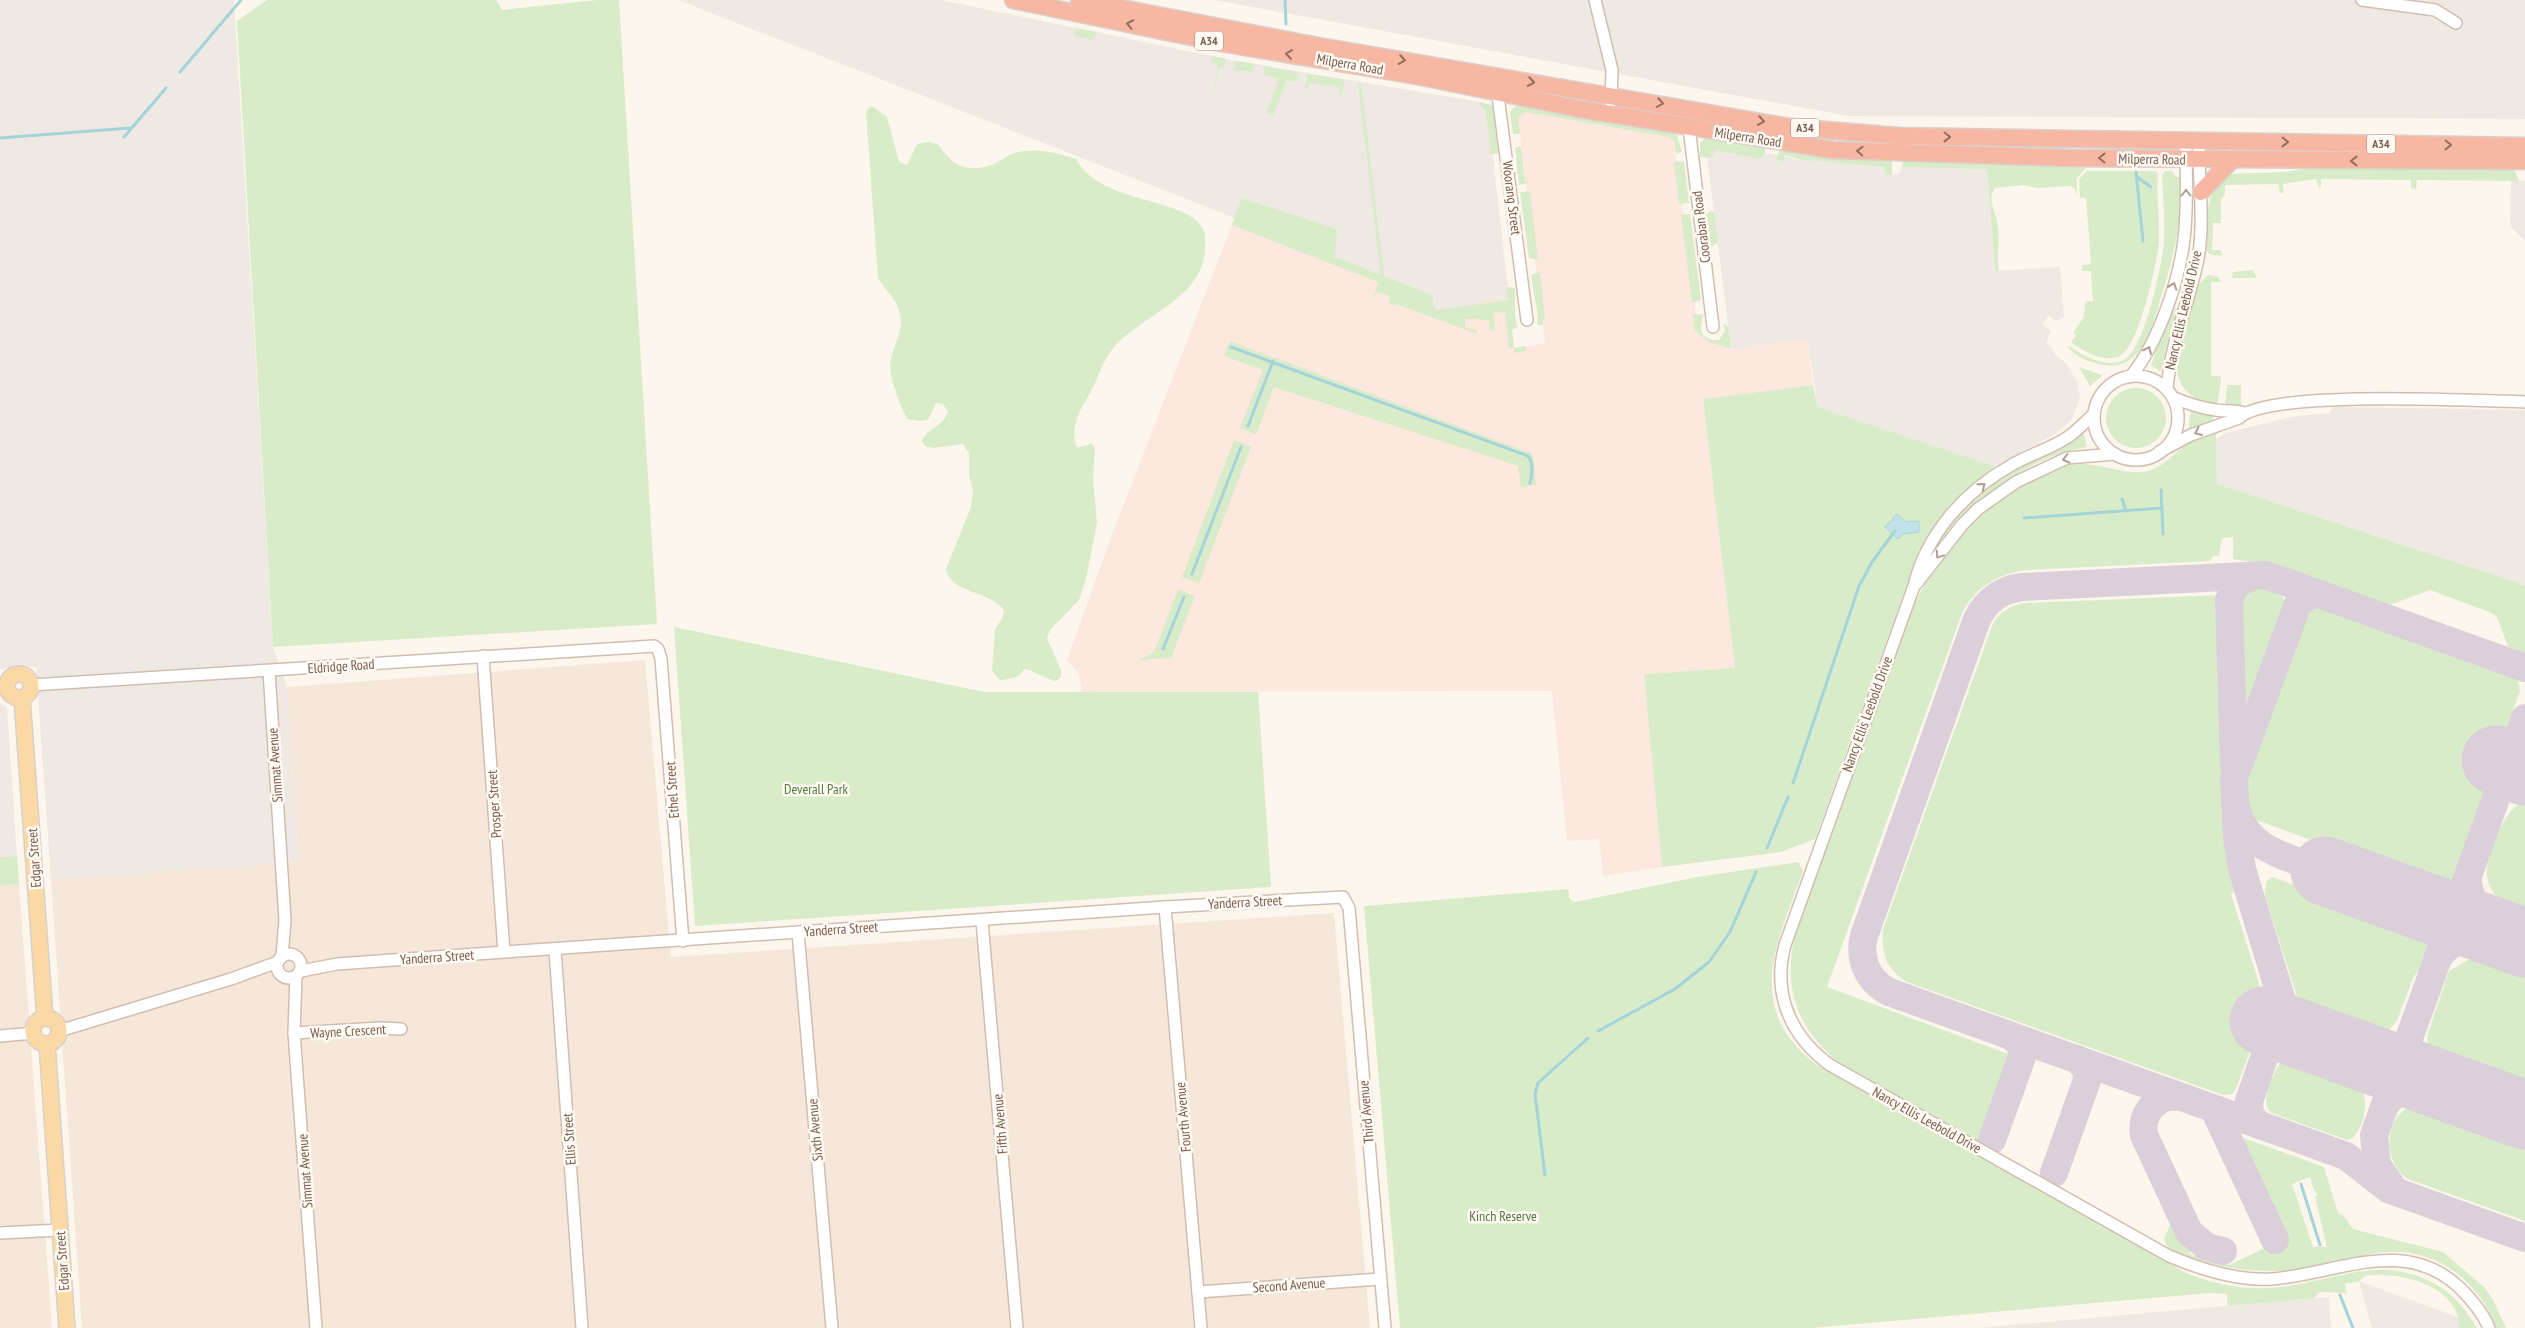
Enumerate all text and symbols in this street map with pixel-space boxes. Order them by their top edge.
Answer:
one-way arrow [1125,19,1134,30]
road number: A34 [1195,31,1223,50]
one-way arrow [1285,49,1293,60]
street label: Milperra Road [1315,49,1385,79]
one-way arrow [1397,55,1406,65]
one-way arrow [1526,77,1535,87]
one-way arrow [1656,98,1664,108]
one-way arrow [1756,116,1765,126]
road number: A34 [1791,119,1819,138]
street label: Milperra Road [1713,123,1783,151]
one-way arrow [1944,132,1951,142]
road number: A34 [2367,134,2395,154]
one-way arrow [2282,137,2289,147]
one-way arrow [2444,140,2452,150]
one-way arrow [1856,146,1864,157]
street label: Milperra Road [2118,149,2186,169]
one-way arrow [2098,153,2106,163]
one-way arrow [2350,156,2358,166]
street label: Woorang Street [1499,160,1525,236]
one-way arrow [2181,189,2191,196]
street label: Cooraban Road [1688,190,1714,264]
street label: Nancy Ellis Leebold Drive [2161,248,2206,371]
one-way arrow [2167,283,2177,291]
one-way arrow [2142,346,2152,355]
one-way arrow [2194,426,2203,437]
one-way arrow [2062,453,2071,464]
one-way arrow [1976,482,1985,491]
one-way arrow [1936,549,1945,558]
street label: Nancy Ellis Leebold Drive [1838,654,1896,774]
street label: Eldridge Road [307,655,375,677]
street label: Simmat Avenue [263,727,287,803]
street label: Ethel Street [661,761,683,819]
street label: Prosper Street [483,769,505,839]
park label: Deverall Park [784,780,848,798]
street label: Edgar Street [23,828,45,888]
street label: Yanderra Street [1207,891,1283,913]
street label: Yanderra Street [803,917,879,941]
street label: Yanderra Street [399,945,475,969]
street label: Wayne Crescent [310,1020,386,1042]
street label: Third Avenue [1354,1079,1378,1144]
street label: Fourth Avenue [1171,1081,1195,1153]
street label: Nancy Ellis Leebold Drive [1869,1083,1985,1157]
street label: Fifth Avenue [988,1093,1012,1155]
street label: Sixth Avenue [803,1098,827,1162]
street label: Ellis Street [558,1112,580,1166]
street label: Simmat Avenue [293,1133,317,1209]
park label: Kinch Reserve [1469,1207,1537,1225]
street label: Edgar Street [51,1231,73,1291]
street label: Second Avenue [1252,1273,1326,1297]

